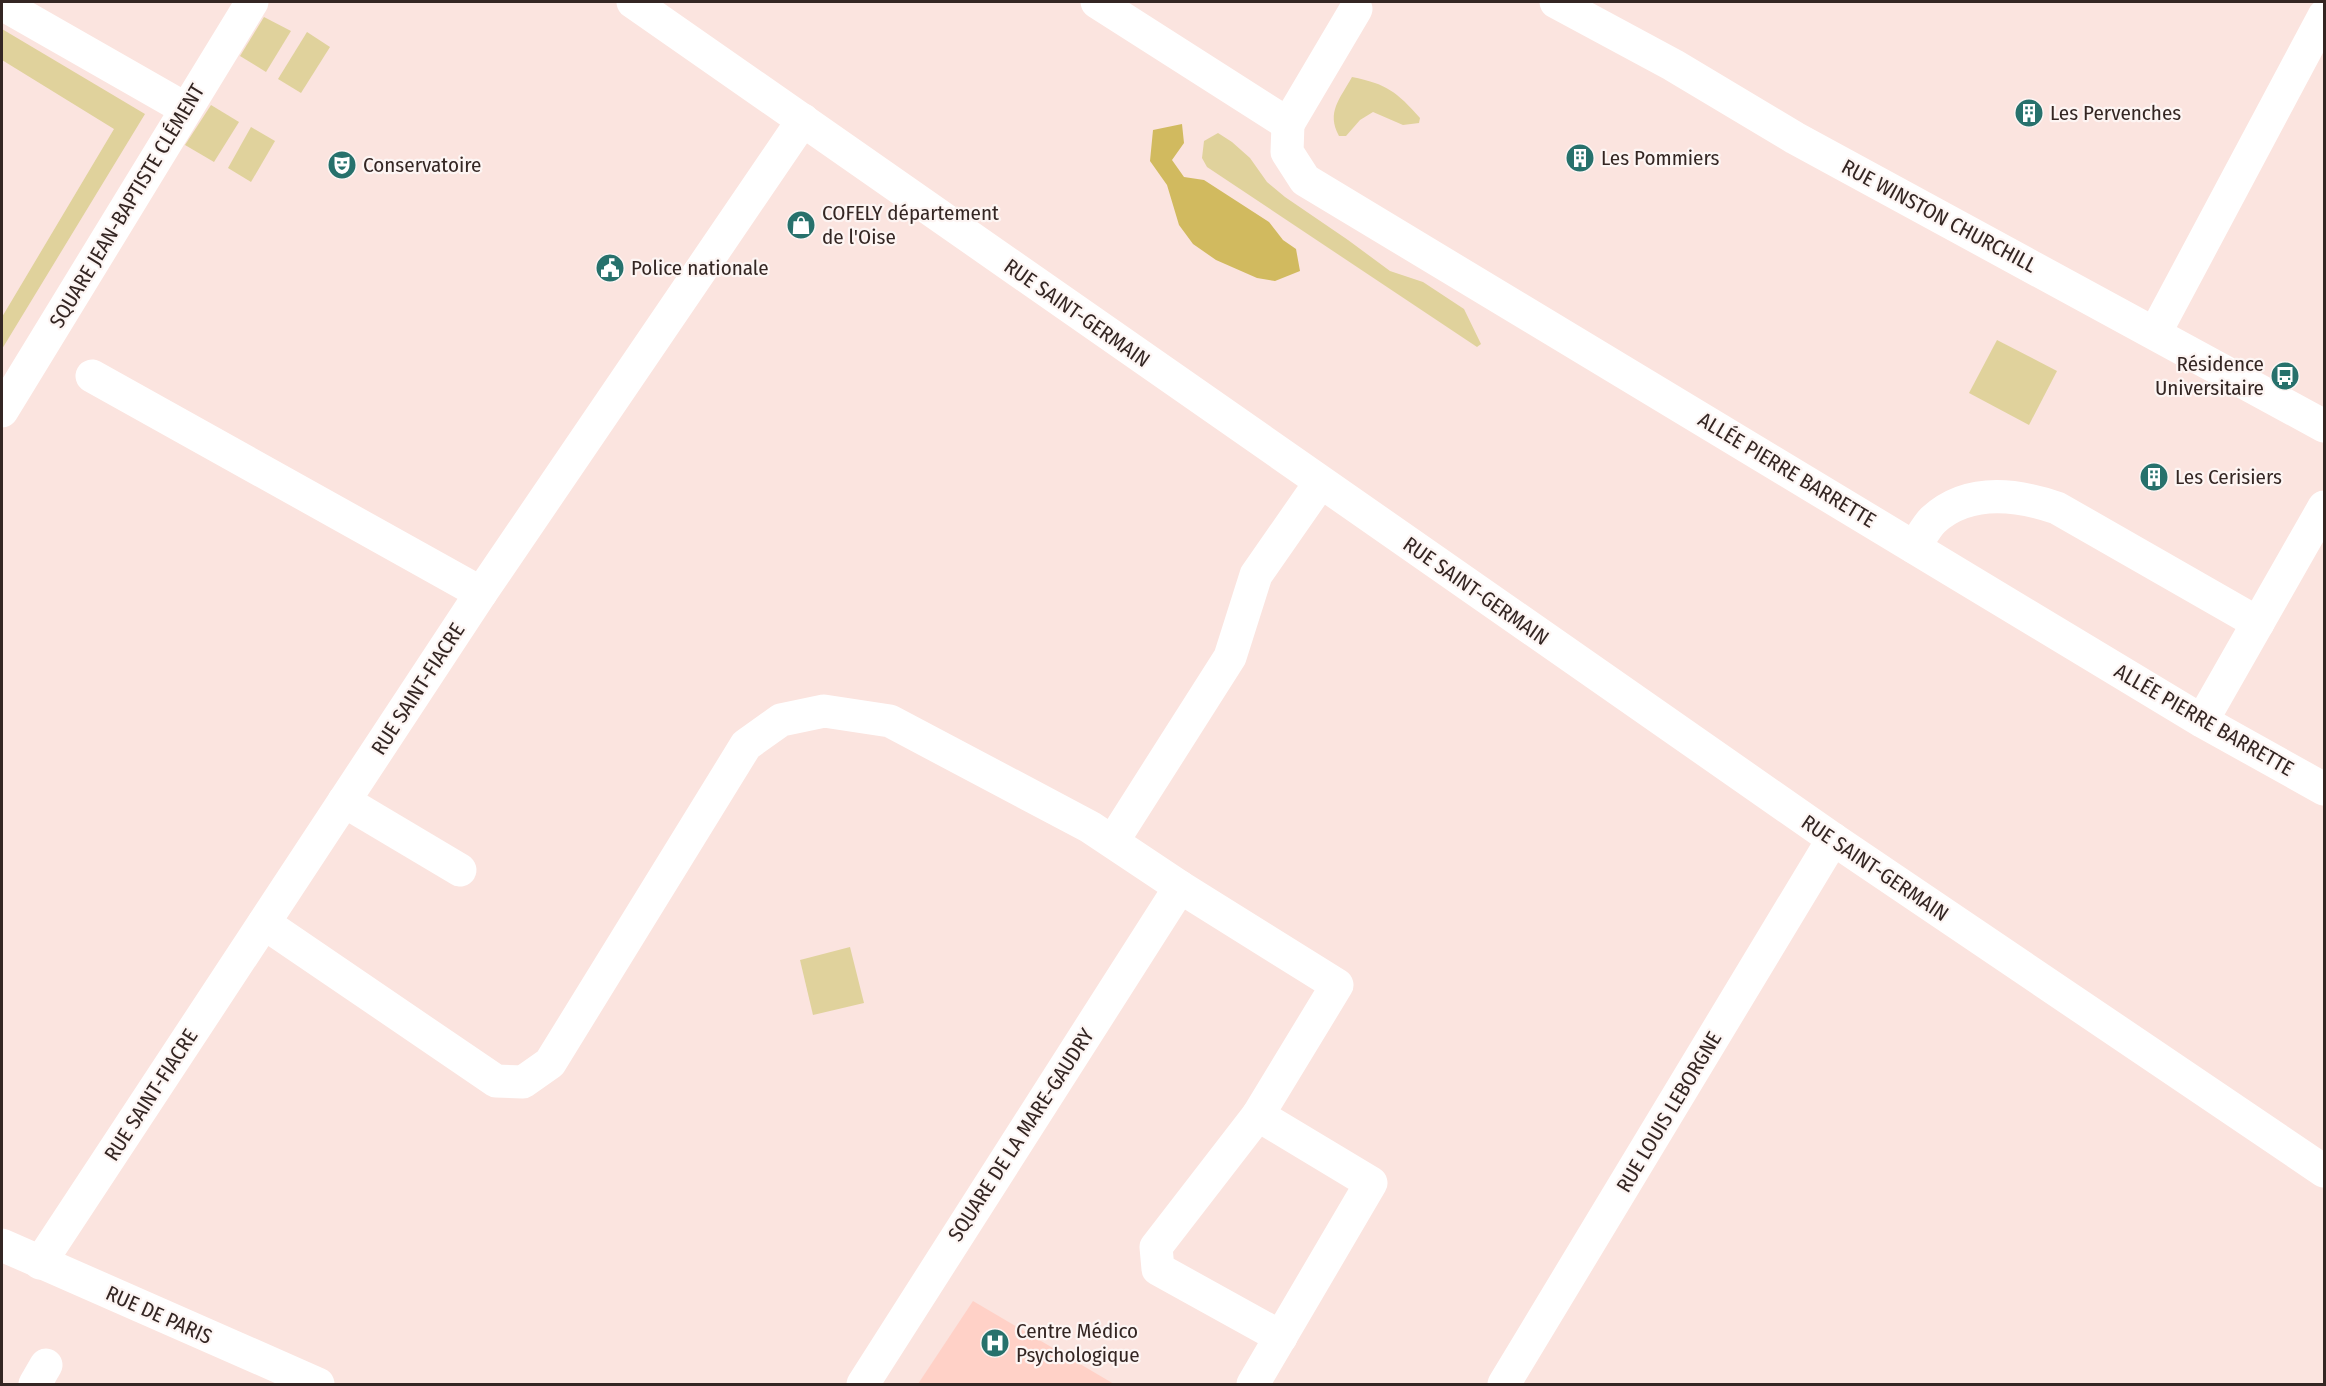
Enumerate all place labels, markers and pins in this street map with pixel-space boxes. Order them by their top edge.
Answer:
building icon: Les Pervenches [2013,97,2045,129]
place label: Les Pervenches [2050,100,2181,126]
building icon: Les Pommiers [1564,142,1596,174]
place label: Les Pommiers [1601,145,1720,171]
theatre icon: Conservatoire [326,149,358,181]
place label: Conservatoire [363,152,481,178]
place label: COFELY département de l'Oise [822,200,999,250]
shop icon: COFELY département de l'Oise [785,209,817,241]
public building icon: Police nationale [594,252,626,284]
place label: Police nationale [631,255,769,281]
place label: Résidence Universitaire [2155,351,2264,401]
bus stop icon: Résidence Universitaire [2269,360,2301,392]
building icon: Les Cerisiers [2138,461,2170,493]
place label: Les Cerisiers [2175,464,2282,490]
place label: Centre Médico Psychologique [1016,1318,1140,1368]
hospital icon: Centre Médico Psychologique [979,1327,1011,1359]

